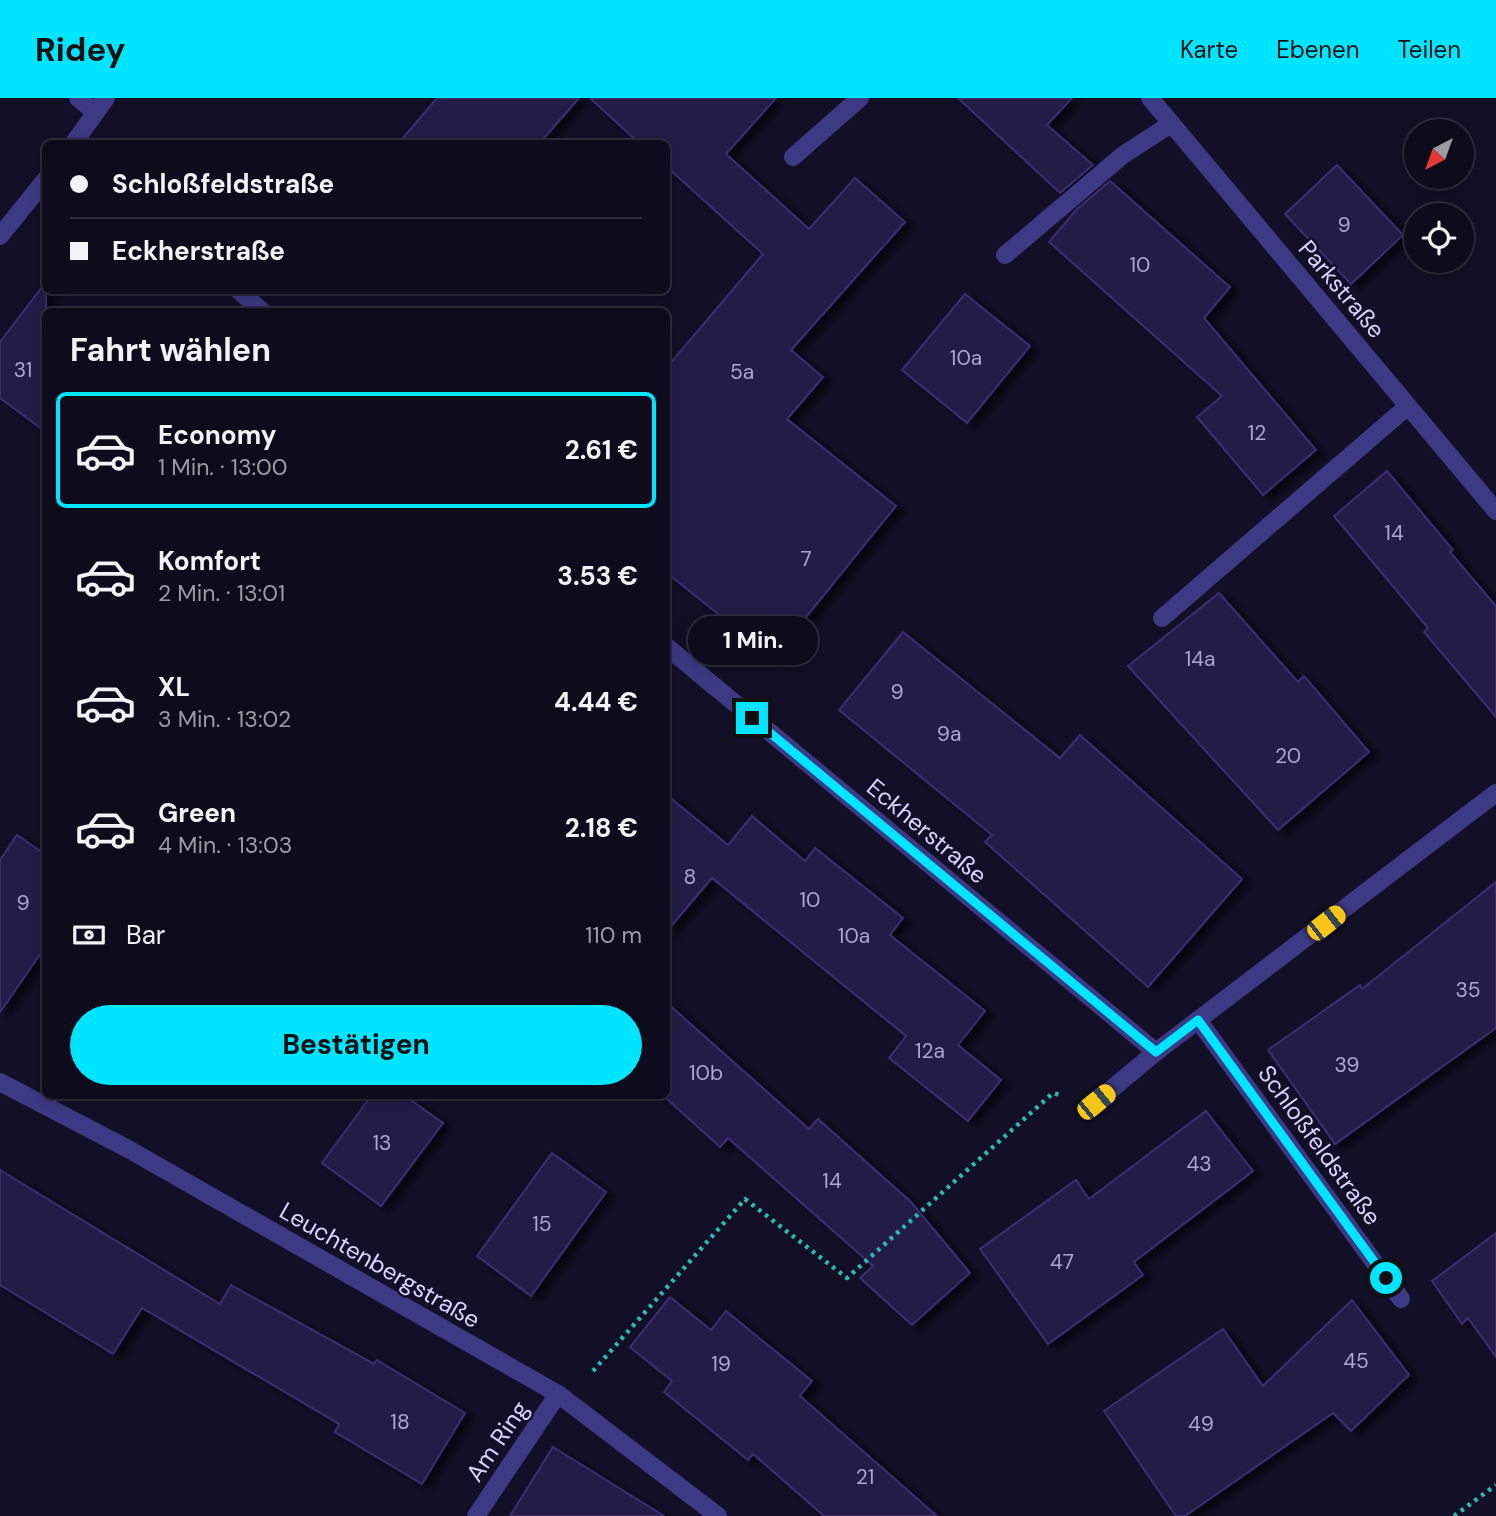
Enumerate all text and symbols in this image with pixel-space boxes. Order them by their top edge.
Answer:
text: Ridey [35,28,125,71]
text: Karte [1180,34,1238,65]
text: Ebenen [1276,34,1360,65]
text: Teilen [1398,34,1461,65]
north arrow [1404,119,1474,189]
map controls [1404,119,1474,273]
text: Schloßfeldstraße [112,167,334,201]
button: locate [1404,203,1474,273]
house number: 9 [1337,211,1351,239]
text: Eckherstraße [112,234,285,268]
street label: Parkstraße [1292,234,1392,344]
house number: 10 [1130,251,1150,279]
text: Fahrt wählen [70,329,271,371]
house number: 10a [950,344,982,372]
house number: 31 [14,356,32,384]
house number: 5a [730,358,754,386]
text: Economy [158,418,276,452]
icon: car [74,419,137,482]
house number: 12 [1248,419,1266,447]
text: 2.61 € [565,433,638,467]
text: 1 Min. · 13:00 [158,452,288,482]
house number: 14 [1384,519,1404,547]
text: Komfort [158,544,261,578]
icon: car [74,545,137,608]
house number: 7 [800,545,812,573]
text: 3.53 € [557,559,638,593]
text: 2 Min. · 13:01 [158,578,285,608]
callout: 1 Min. [687,616,817,666]
text: 1 Min. [723,625,783,655]
house number: 14a [1185,645,1215,673]
text: XL [158,670,190,704]
icon: car [74,671,137,734]
house number: 9 [890,678,904,706]
text: 4.44 € [554,685,638,719]
route end [736,702,768,734]
text: 3 Min. · 13:02 [158,704,291,734]
house number: 9a [937,720,961,748]
house number: 20 [1275,742,1301,770]
street label: Eckherstraße [860,772,994,890]
text: Green [158,796,236,830]
icon: car [74,797,137,860]
text: 2.18 € [565,811,638,845]
text: 4 Min. · 13:03 [158,830,292,860]
house number: 8 [684,863,696,891]
house number: 10 [800,886,820,914]
house number: 9 [16,889,30,917]
car [1303,902,1350,944]
icon: cash [70,916,108,954]
text: Bar [126,918,165,952]
text: 110 m [585,920,642,950]
house number: 10a [838,922,870,950]
house number: 35 [1455,976,1481,1004]
button: Bestätigen [70,1005,642,1085]
house number: 12a [915,1037,945,1065]
house number: 39 [1335,1051,1360,1079]
house number: 10b [689,1059,723,1087]
street label: Schloßfeldstraße [1251,1059,1389,1231]
car [1074,1081,1119,1123]
house number: 13 [373,1129,391,1157]
house number: 43 [1186,1150,1212,1178]
house number: 14 [822,1167,842,1195]
street label: Leuchtenbergstraße [274,1195,486,1335]
house number: 15 [532,1210,552,1238]
house number: 47 [1050,1248,1074,1276]
route start [1370,1262,1402,1294]
house number: 45 [1343,1347,1369,1375]
house number: 19 [711,1350,731,1378]
street label: Am Ring [459,1395,535,1487]
house number: 18 [390,1408,410,1436]
house number: 49 [1188,1410,1214,1438]
house number: 21 [856,1463,874,1491]

